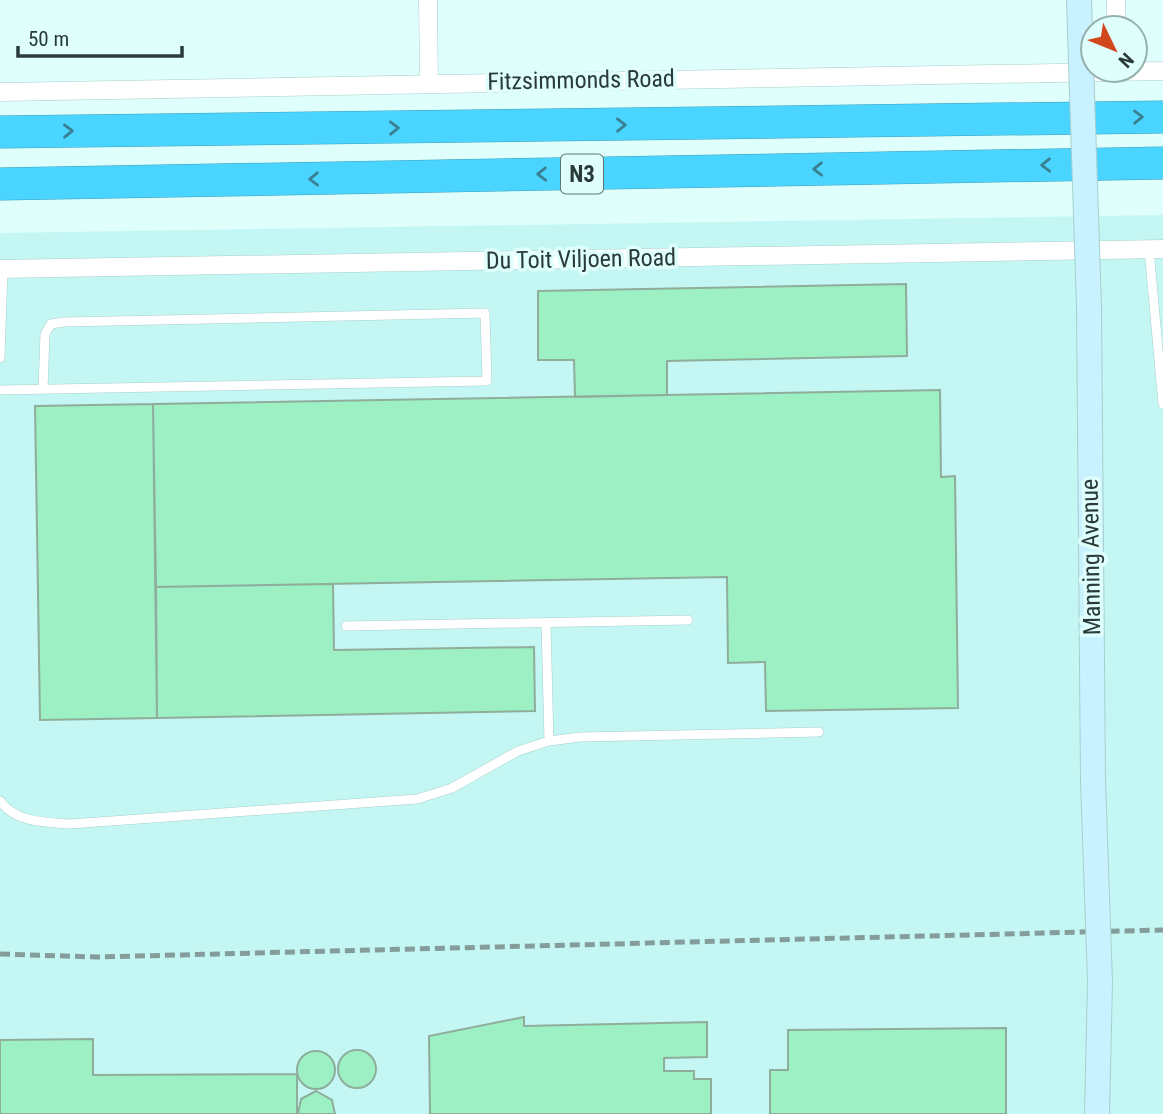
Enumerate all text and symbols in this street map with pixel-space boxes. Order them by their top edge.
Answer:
scale bar [18,14,182,58]
north arrow [1079,14,1149,84]
text: 50 m [28,27,69,51]
text: N [1114,48,1138,72]
street label: Fitzsimmonds Road [487,64,675,96]
one-way arrow [1133,110,1144,125]
one-way arrow [616,118,627,133]
one-way arrow [389,120,399,136]
one-way arrow [63,123,74,139]
road number: N3 [561,154,603,194]
one-way arrow [1040,157,1051,173]
one-way arrow [813,162,824,177]
one-way arrow [536,167,547,182]
one-way arrow [309,171,320,186]
street label: Du Toit Viljoen Road [486,243,676,275]
street label: Manning Avenue [1076,479,1106,635]

